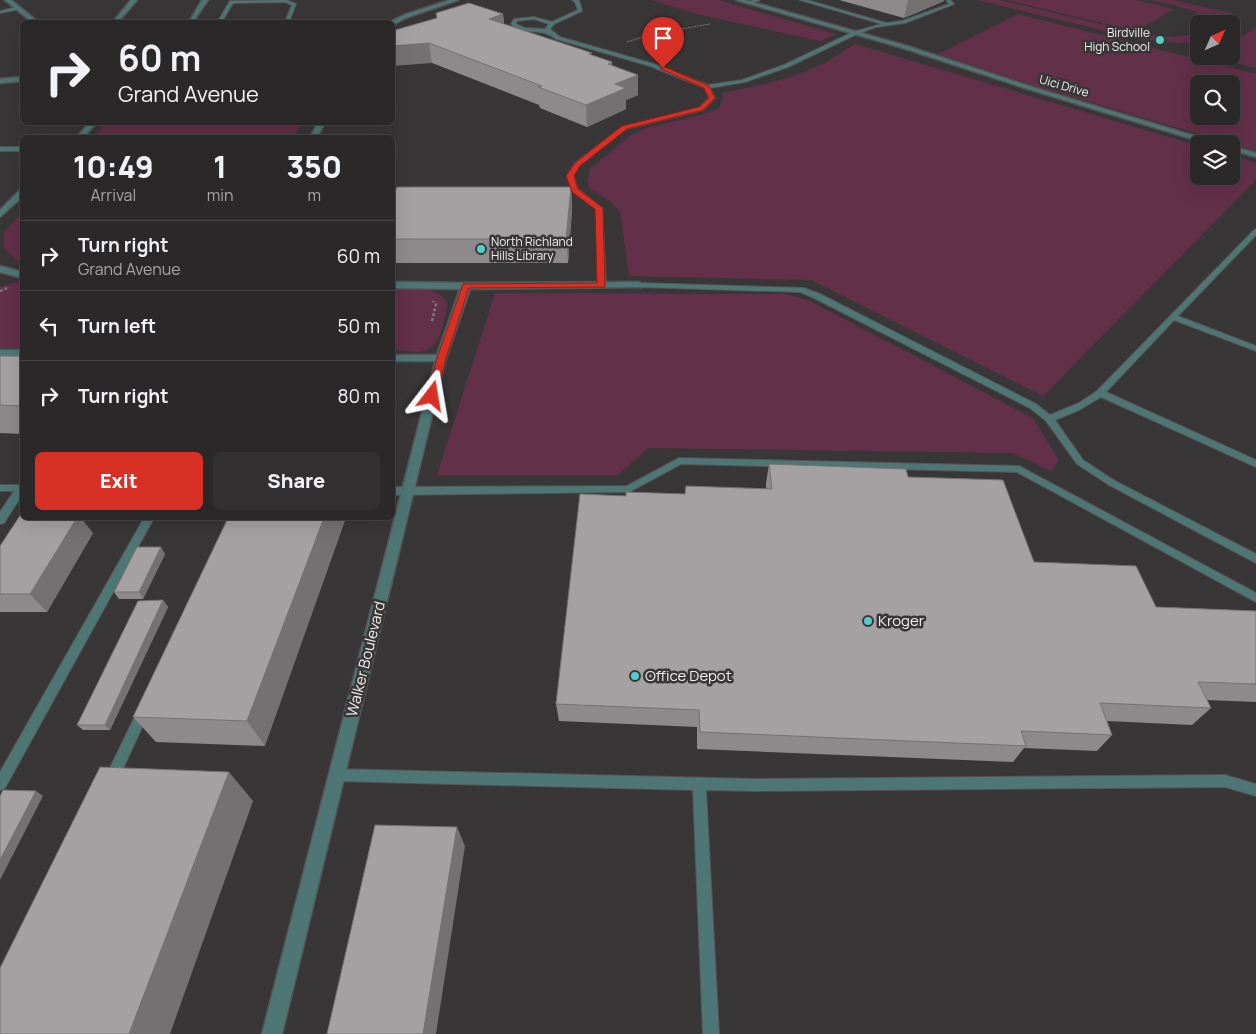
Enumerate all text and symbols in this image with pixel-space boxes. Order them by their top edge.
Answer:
north arrow [1190,15,1240,65]
map controls [1190,15,1240,185]
pin [642,17,684,68]
icon: arrive [649,24,677,52]
place label: Birdville High School [1084,24,1150,55]
text: 60 m [118,34,201,82]
marker: Birdville High School [1154,34,1166,46]
icon: right [35,40,100,105]
street label: Uici Drive [1037,70,1091,101]
button: search [1190,75,1240,125]
text: Grand Avenue [118,79,259,109]
button: layers [1190,135,1240,185]
text: 10:49 [73,146,154,187]
text: 1 [213,146,227,187]
text: 350 [286,146,342,187]
text: Arrival [90,184,136,206]
text: min [207,184,233,206]
text: m [307,184,321,206]
text: Turn right [78,232,168,258]
place label: North Richland Hills Library [491,233,573,264]
icon: right [35,242,63,270]
text: 60 m [337,243,380,269]
marker: North Richland Hills Library [475,243,487,255]
text: Grand Avenue [78,258,181,280]
icon: left [35,312,63,340]
text: Turn left [78,313,156,339]
text: 50 m [338,313,380,339]
position arrow [405,369,457,421]
icon: right [35,382,63,410]
text: Turn right [78,383,168,409]
text: 80 m [337,383,380,409]
button: Exit [35,452,203,510]
button: Share [213,452,380,510]
street label: Walker Boulevard [341,599,390,719]
place label: Kroger [878,610,925,631]
marker: Kroger [862,615,874,627]
place label: Office Depot [645,665,732,686]
marker: Office Depot [629,670,641,682]

